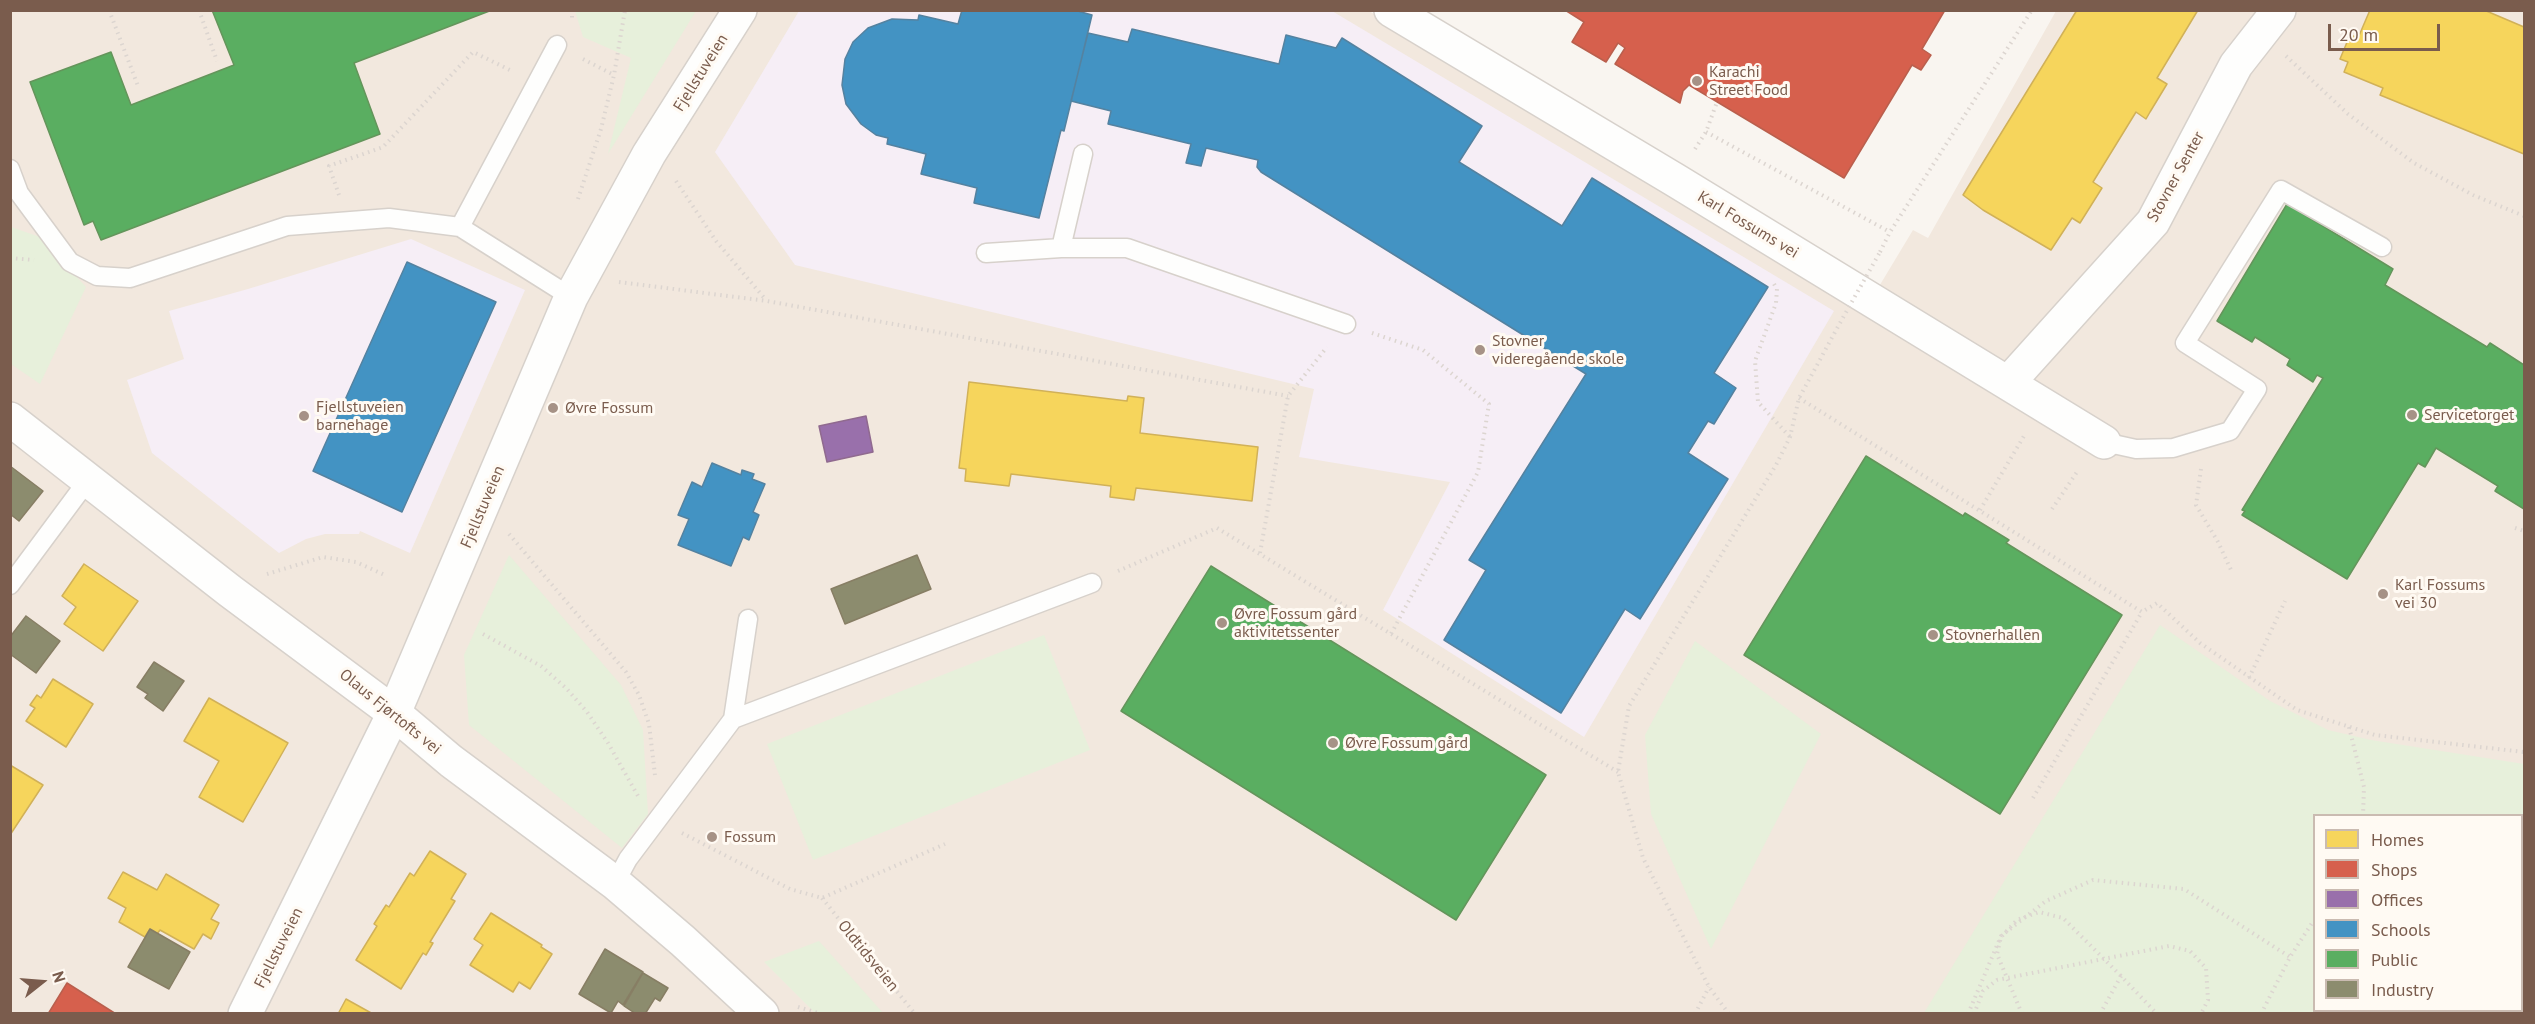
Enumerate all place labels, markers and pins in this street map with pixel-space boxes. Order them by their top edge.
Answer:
place label: Karachi Street Food [1709,62,1788,100]
marker: Karachi Street Food [1690,74,1704,88]
place label: Stovner videregående skole [1492,331,1624,369]
marker: Stovner videregående skole [1473,343,1487,357]
place label: Fjellstuveien barnehage [316,397,404,435]
place label: Øvre Fossum [565,398,653,418]
marker: Øvre Fossum [546,401,560,415]
place label: Servicetorget [2424,405,2514,425]
marker: Servicetorget [2405,408,2419,422]
marker: Fjellstuveien barnehage [297,409,311,423]
place label: Karl Fossums vei 30 [2395,575,2485,613]
marker: Karl Fossums vei 30 [2376,587,2390,601]
place label: Øvre Fossum gård aktivitetssenter [1234,604,1357,642]
marker: Øvre Fossum gård aktivitetssenter [1215,616,1229,630]
place label: Stovnerhallen [1945,625,2040,645]
marker: Stovnerhallen [1926,628,1940,642]
place label: Øvre Fossum gård [1345,733,1468,753]
marker: Øvre Fossum gård [1326,736,1340,750]
place label: Fossum [724,827,776,847]
marker: Fossum [705,830,719,844]

